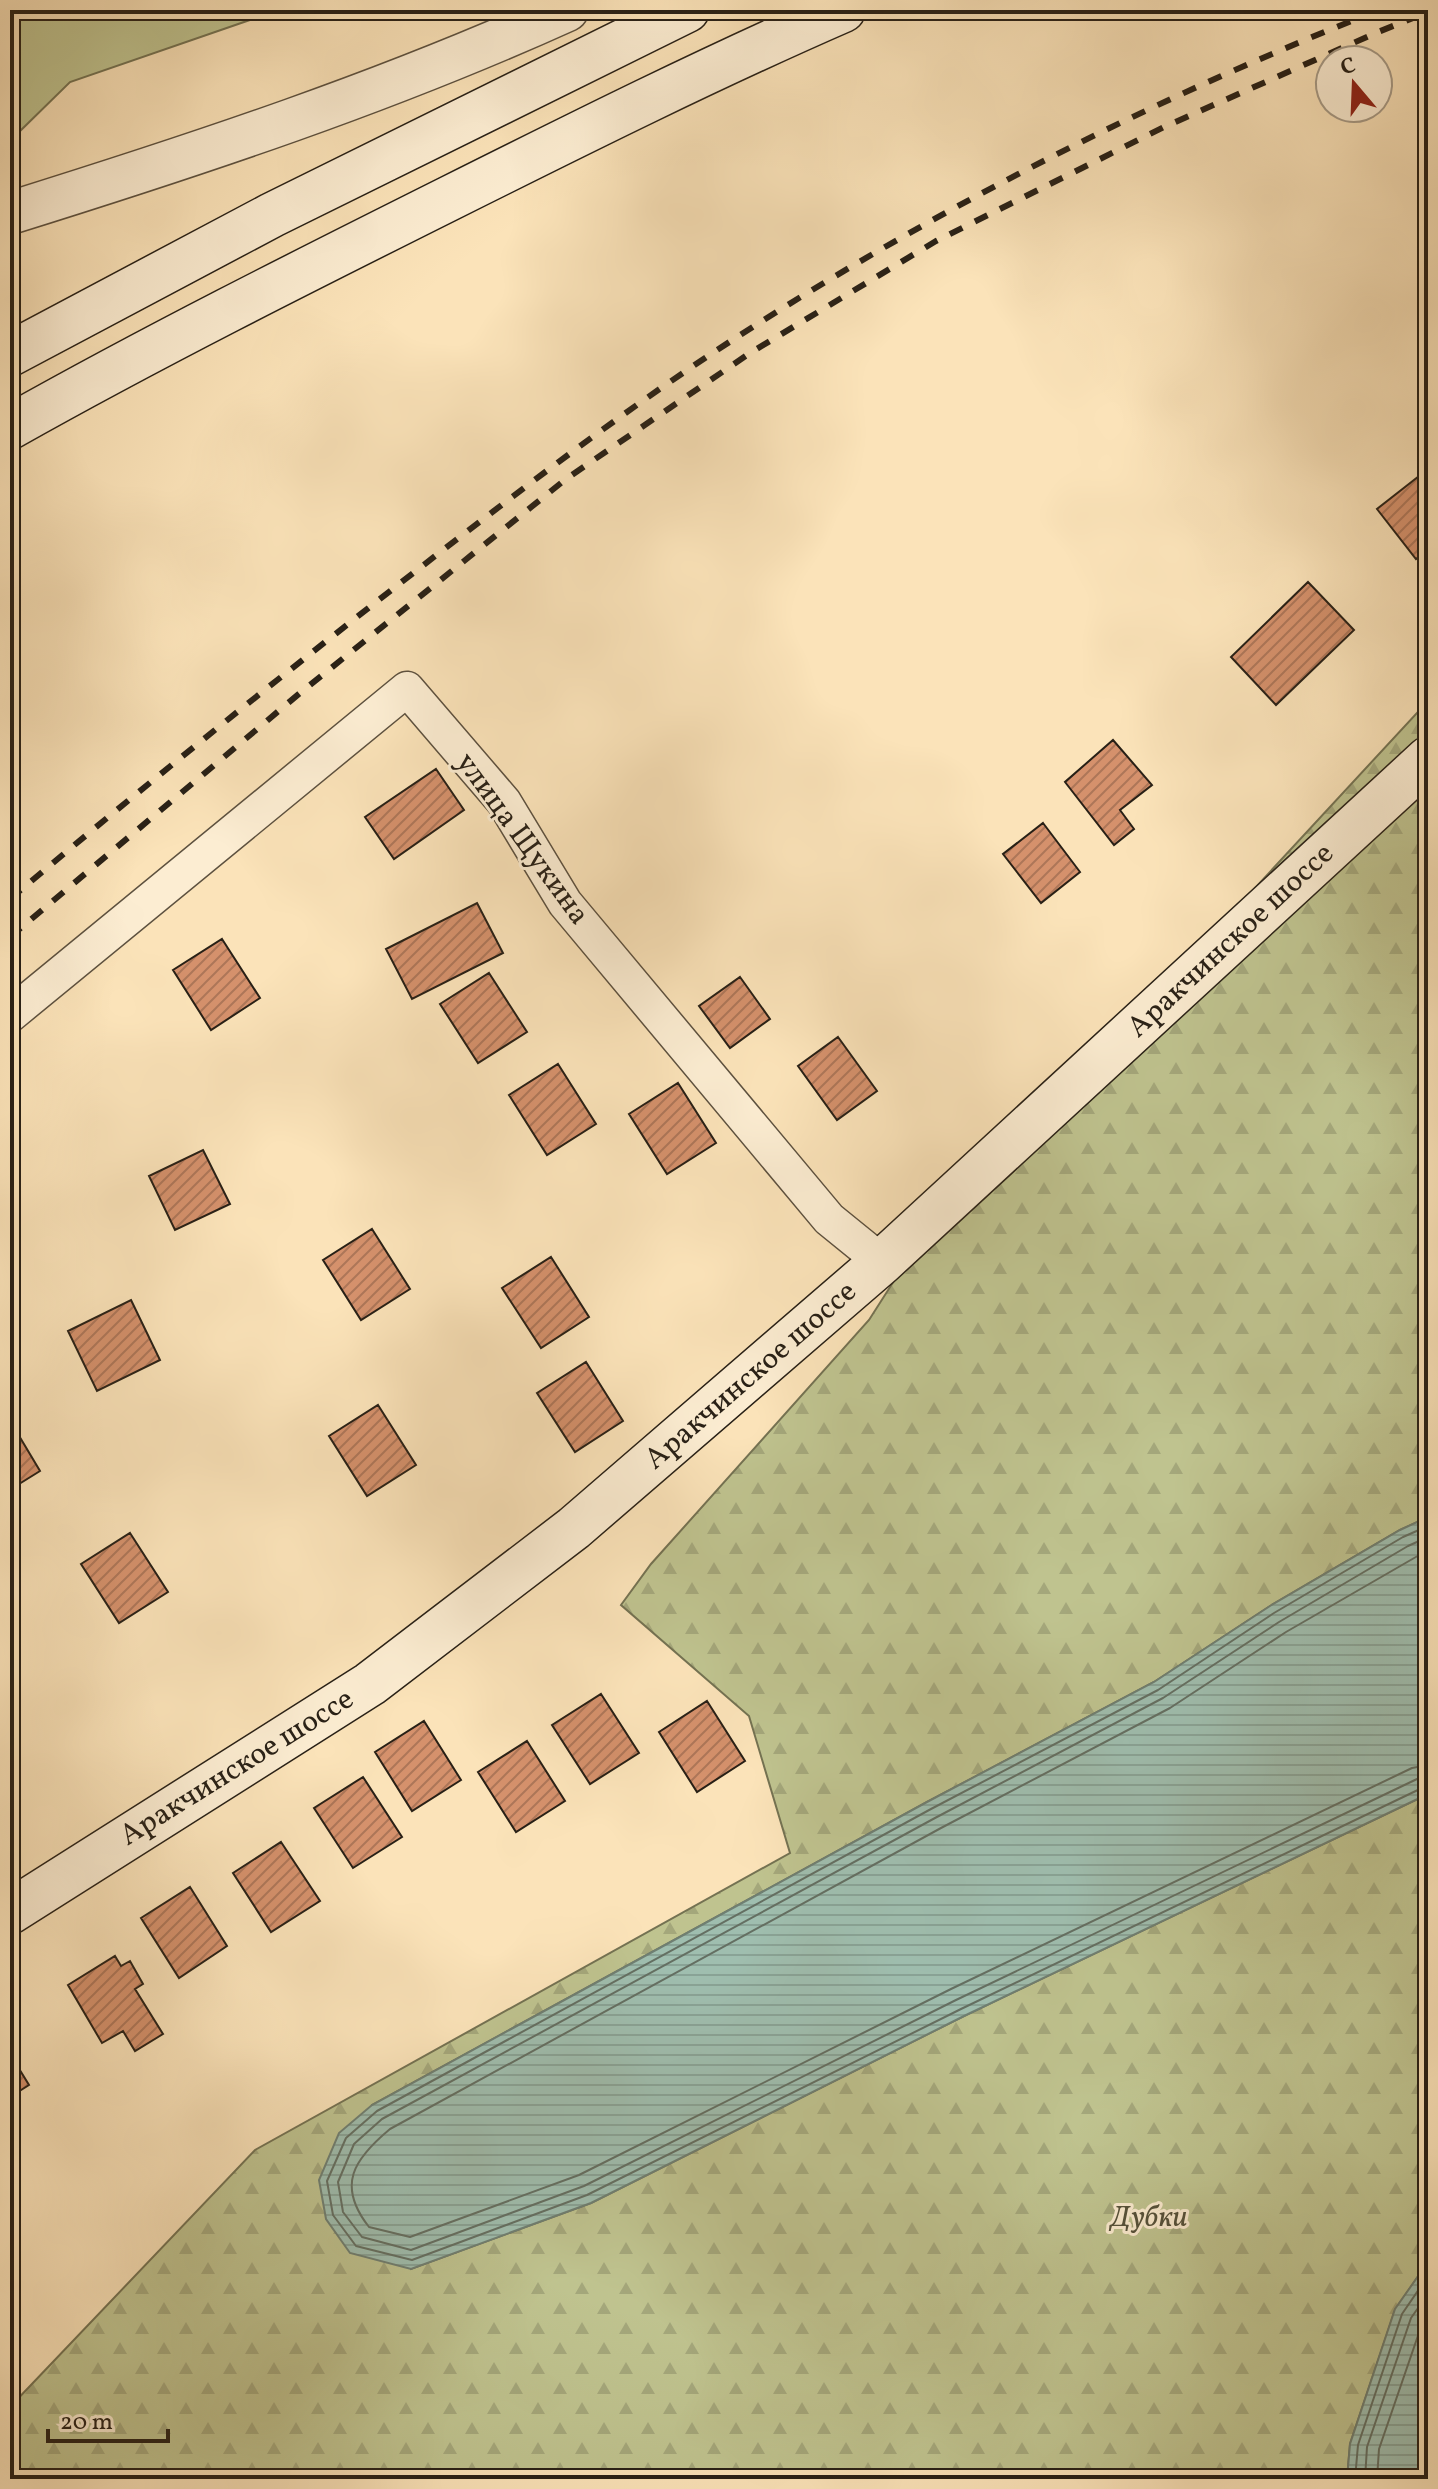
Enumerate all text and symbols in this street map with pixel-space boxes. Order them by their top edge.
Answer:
north arrow [1314,44,1394,124]
text: С [1337,50,1360,84]
street label: улица Щукина [445,744,599,934]
street label: Аракчинское шоссе [1118,834,1344,1048]
street label: Аракчинское шоссе [636,1272,866,1480]
street label: Аракчинское шоссе [112,1679,362,1857]
park label: Дубки [1108,2197,1188,2239]
scale bar [48,2393,168,2443]
text: 20 m [60,2406,113,2440]

